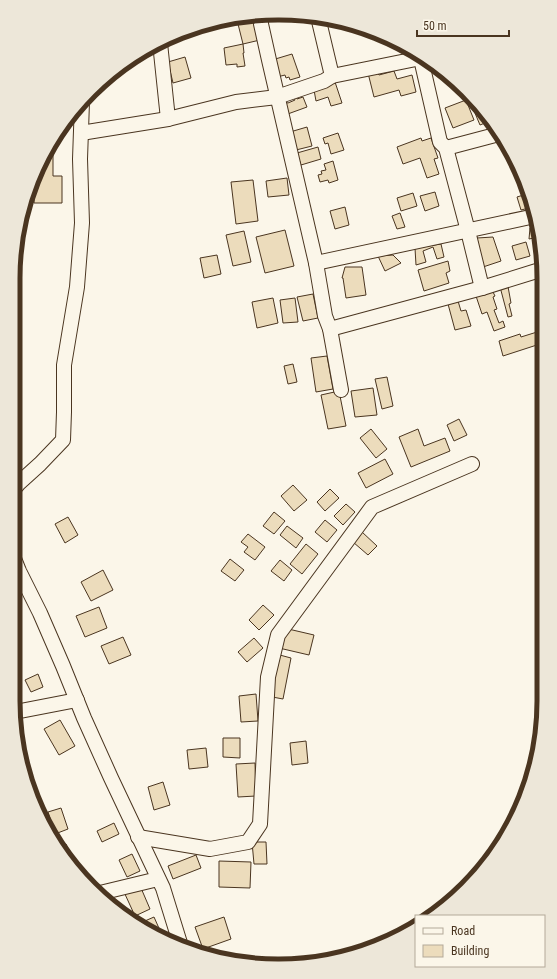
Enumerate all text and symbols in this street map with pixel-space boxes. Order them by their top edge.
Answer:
scale bar [417,12,509,38]
text: 50 m [423,19,447,33]
legend [415,915,545,967]
text: Road [451,924,475,938]
text: Building [451,944,489,958]

